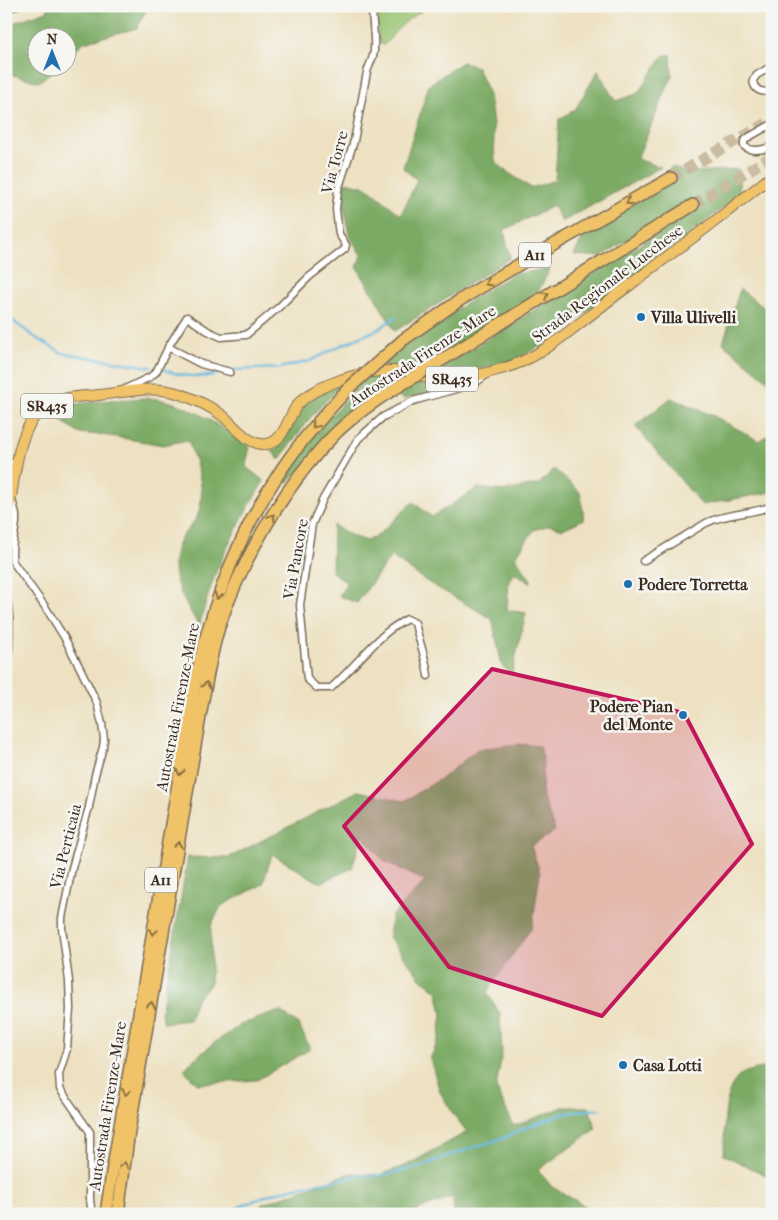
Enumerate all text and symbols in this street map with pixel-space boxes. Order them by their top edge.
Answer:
north arrow [28,28,78,78]
text: N [47,31,58,48]
street label: Via Torre [317,128,352,197]
one-way arrow [625,195,634,205]
street label: Strada Regionale Lucchese [528,220,687,346]
road number: A11 [519,242,551,268]
one-way arrow [485,277,494,287]
one-way arrow [540,292,549,302]
street label: Autostrada Firenze-Mare [344,301,499,411]
place label: Villa Ulivelli [650,308,737,327]
marker: Villa Ulivelli [635,311,647,323]
road number: SR435 [426,366,478,392]
road number: SR435 [21,394,73,418]
one-way arrow [312,419,321,428]
one-way arrow [265,514,275,523]
street label: Via Pancore [279,517,312,602]
place label: Podere Torretta [638,575,748,594]
marker: Podere Torretta [622,578,634,590]
one-way arrow [214,592,224,600]
street label: Autostrada Firenze-Mare [152,621,203,794]
one-way arrow [200,680,210,689]
place label: Podere Pian del Monte [590,697,674,734]
marker: Podere Pian del Monte [677,709,689,721]
one-way arrow [175,767,185,776]
street label: Via Perticaia [46,801,85,892]
one-way arrow [173,841,183,849]
road number: A11 [145,868,177,892]
one-way arrow [148,928,158,936]
one-way arrow [145,1001,155,1009]
street label: Autostrada Firenze-Mare [85,1020,130,1193]
place label: Casa Lotti [633,1056,702,1075]
marker: Casa Lotti [617,1059,629,1071]
one-way arrow [122,1088,132,1097]
one-way arrow [118,1161,129,1169]

